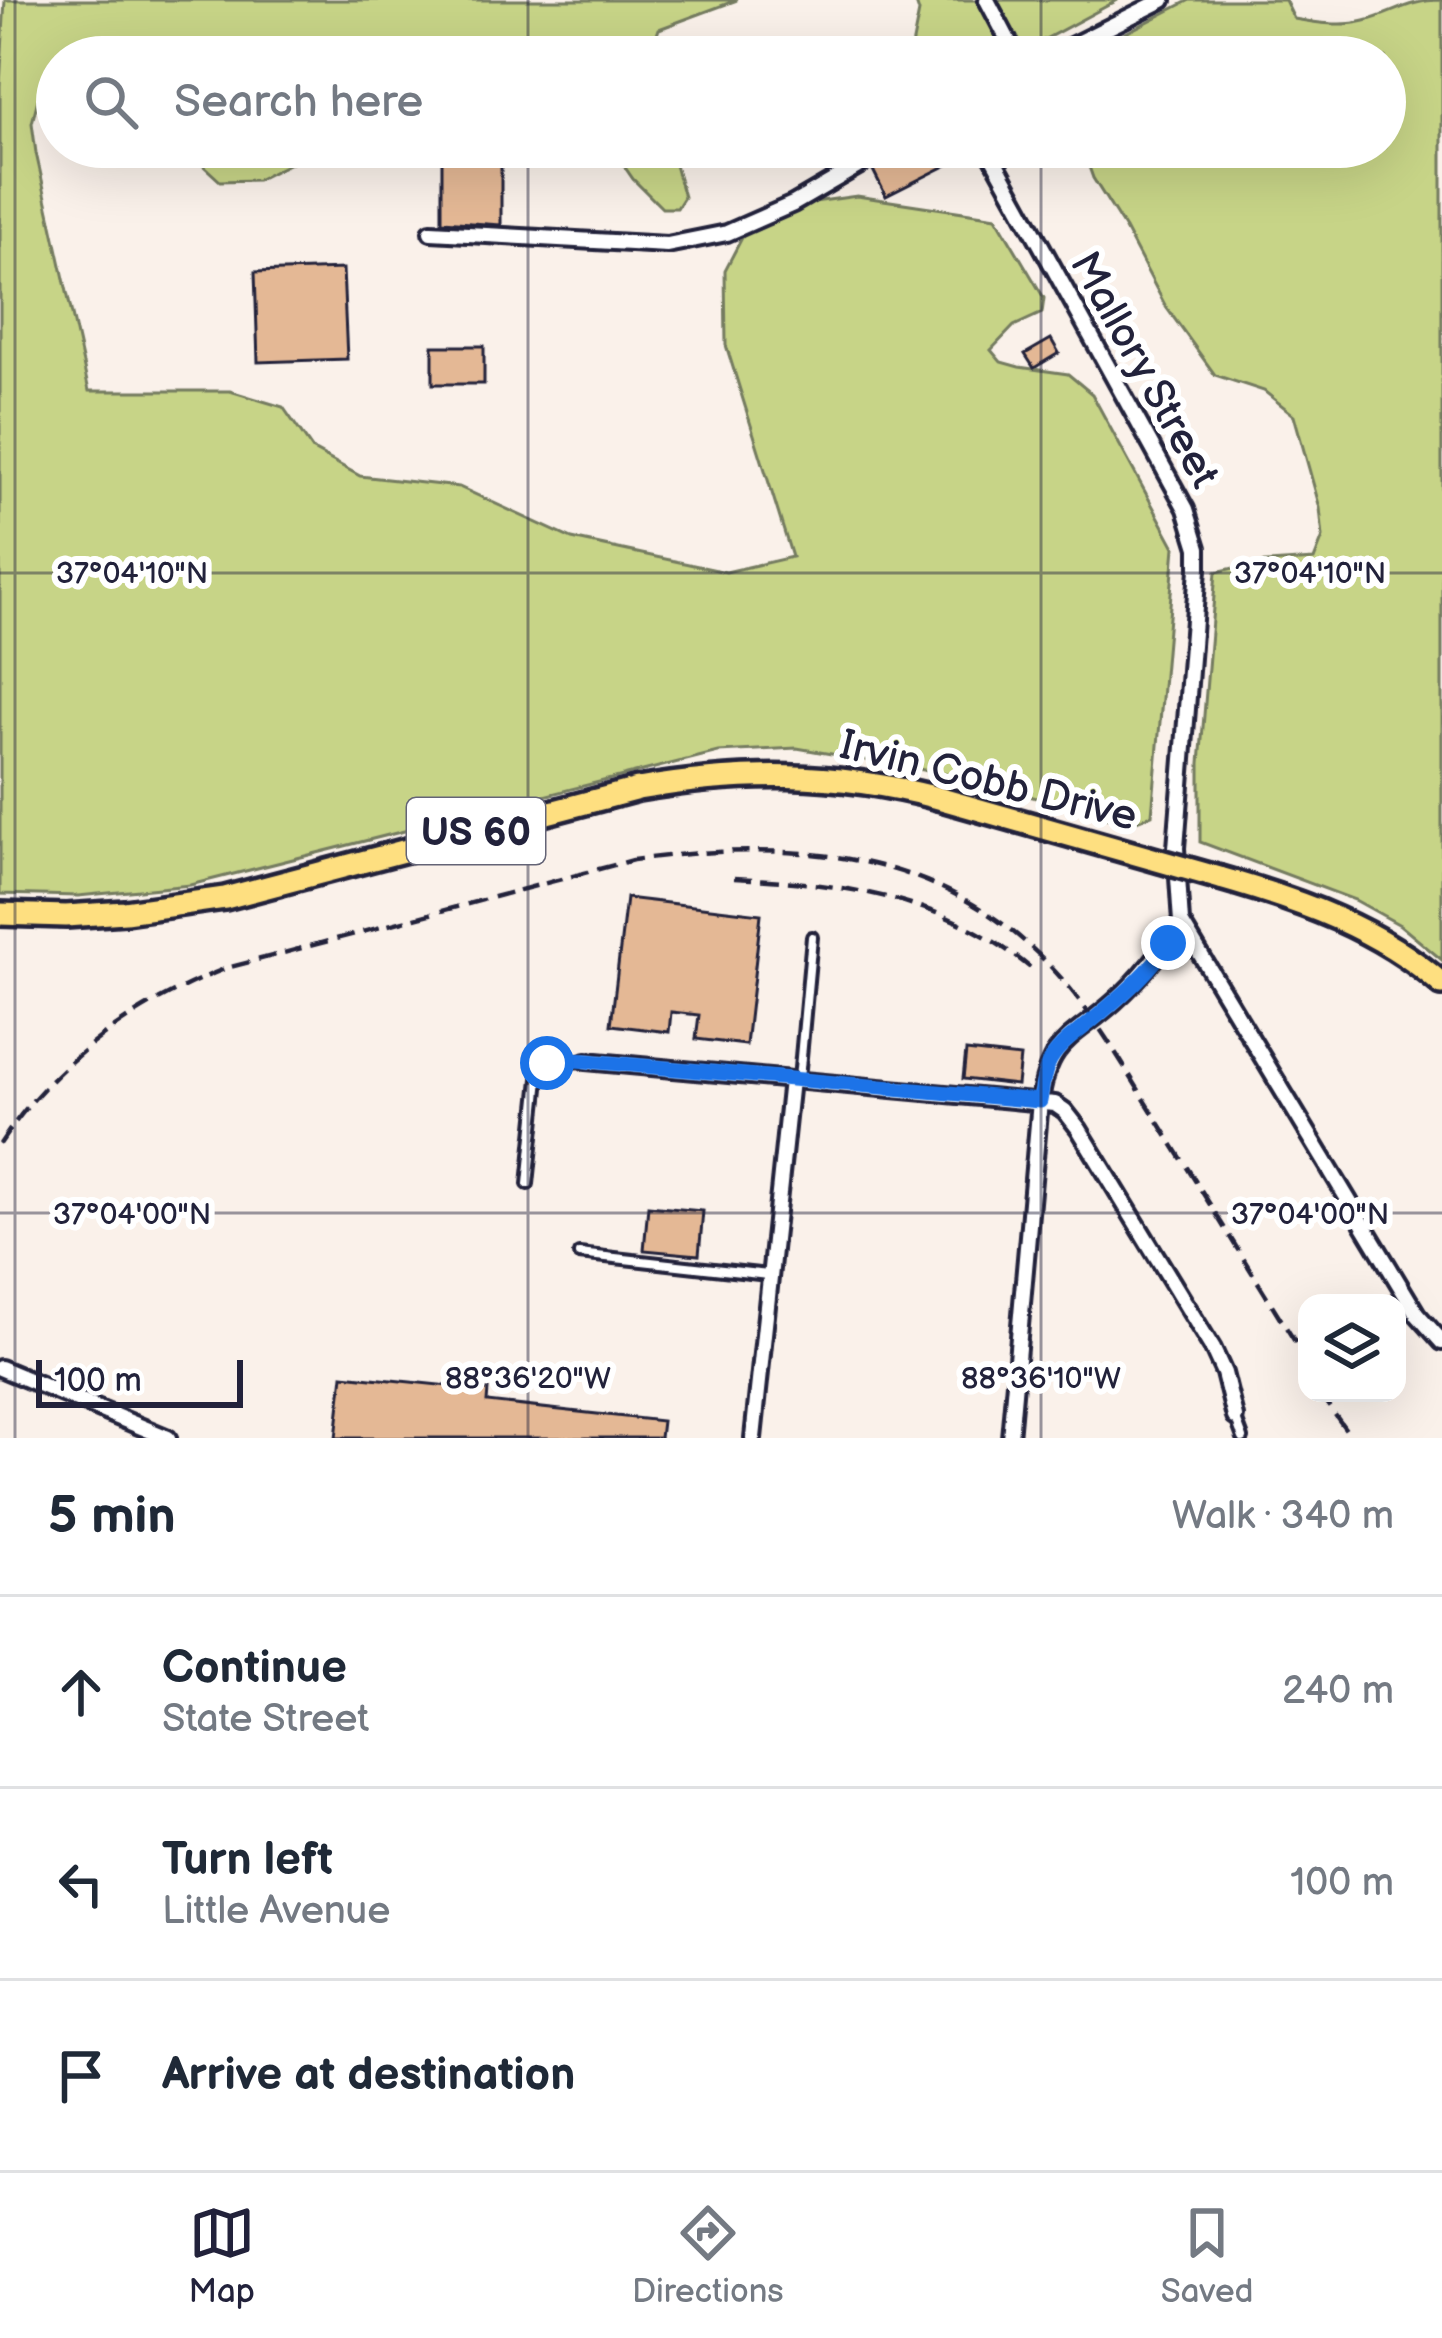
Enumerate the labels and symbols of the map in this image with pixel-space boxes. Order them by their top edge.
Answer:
street label: Mallory Street [1058,243,1230,497]
text: 37°04'10"N [56,556,208,592]
text: 37°04'10"N [1234,556,1386,592]
street label: Irvin Cobb Drive [835,720,1142,843]
road number: US 60 [407,798,545,864]
route end [1141,916,1195,970]
route start [520,1036,574,1090]
text: 37°04'00"N [53,1197,211,1233]
text: 37°04'00"N [1231,1197,1389,1233]
scale bar [36,1354,243,1407]
text: 88°36'20"W [445,1361,611,1397]
text: 88°36'10"W [961,1361,1121,1397]

